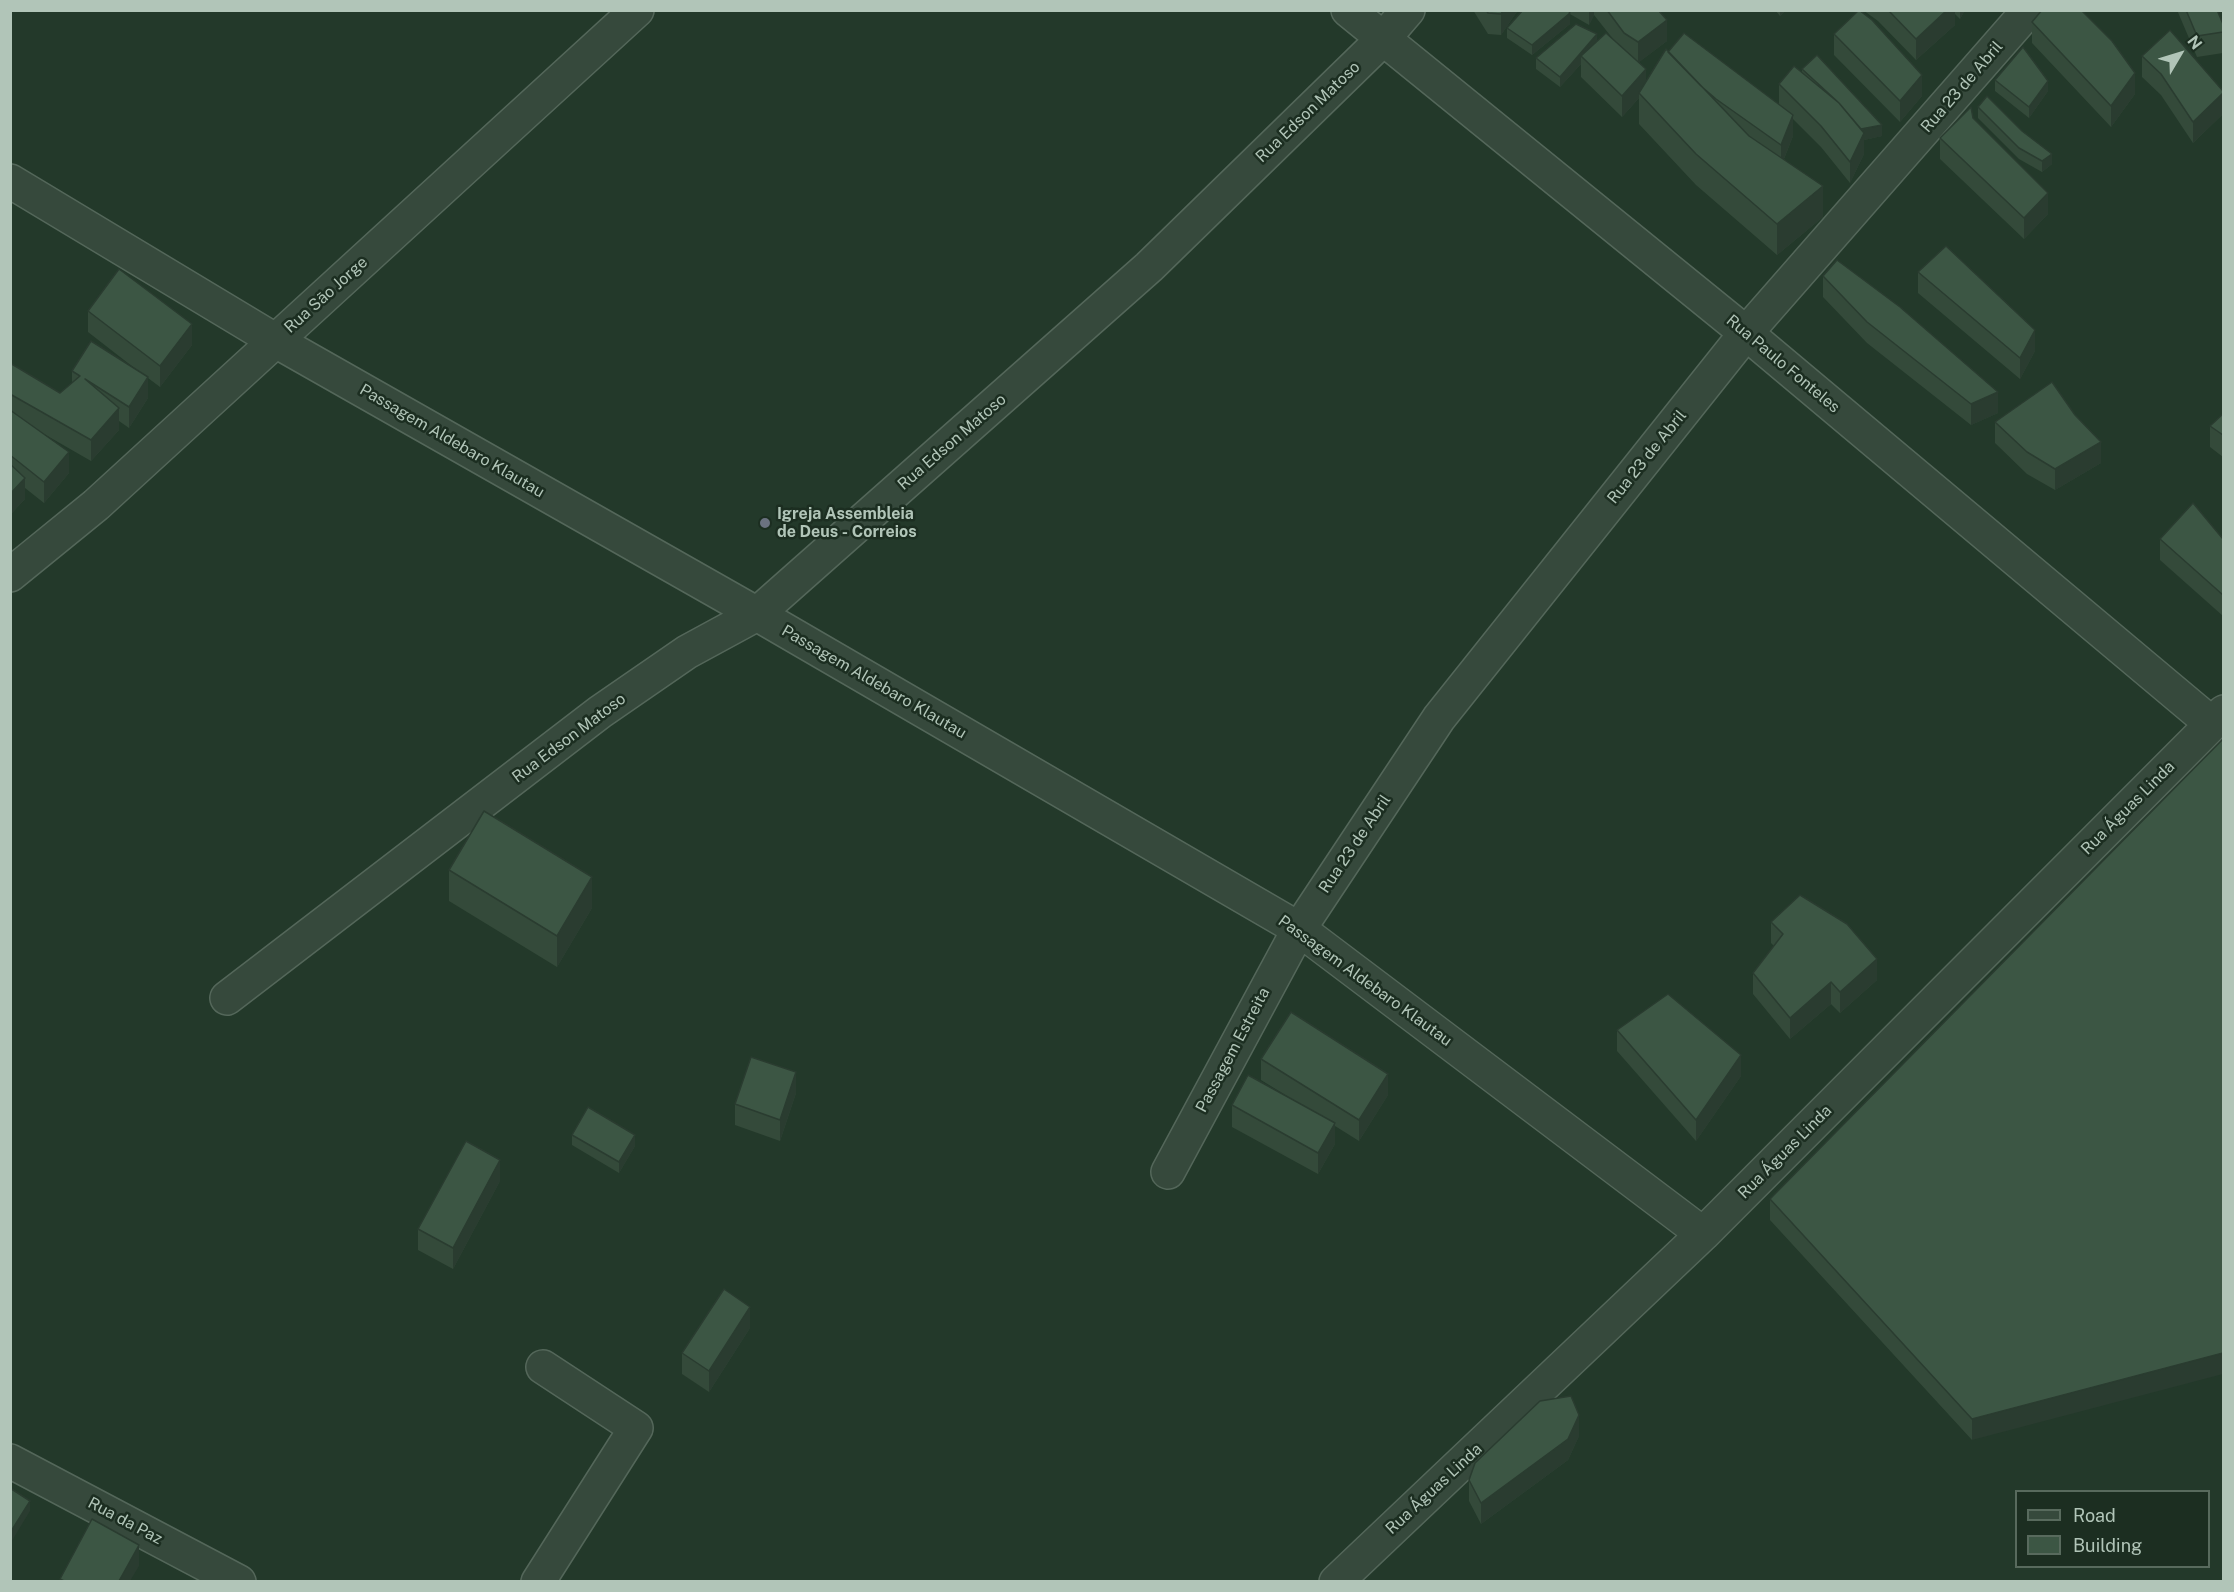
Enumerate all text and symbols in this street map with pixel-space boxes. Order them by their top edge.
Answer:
north arrow [2150,24,2210,84]
text: N [2183,32,2206,53]
street label: Rua 23 de Abril [1917,37,2007,137]
street label: Rua Edson Matoso [1252,57,1364,167]
street label: Rua São Jorge [280,253,372,337]
street label: Rua Paulo Fonteles [1722,311,1844,417]
street label: Passagem Aldebaro Klautau [356,380,548,502]
street label: Rua Edson Matoso [894,390,1010,494]
street label: Rua 23 de Abril [1603,406,1691,508]
place label: Igreja Assembleia de Deus - Correios [777,504,917,542]
marker: Igreja Assembleia de Deus - Correios [758,516,772,530]
street label: Passagem Aldebaro Klautau [778,621,970,743]
street label: Rua Edson Matoso [508,689,630,787]
street label: Rua Águas Linda [2077,757,2179,859]
street label: Rua 23 de Abril [1315,791,1395,897]
street label: Passagem Aldebaro Klautau [1274,911,1456,1051]
street label: Passagem Estreita [1192,984,1274,1116]
street label: Rua Águas Linda [1734,1101,1836,1203]
street label: Rua Águas Linda [1382,1440,1486,1538]
legend [2015,1490,2210,1568]
street label: Rua da Paz [84,1493,166,1549]
text: Road [2073,1505,2116,1526]
text: Building [2073,1535,2142,1556]

